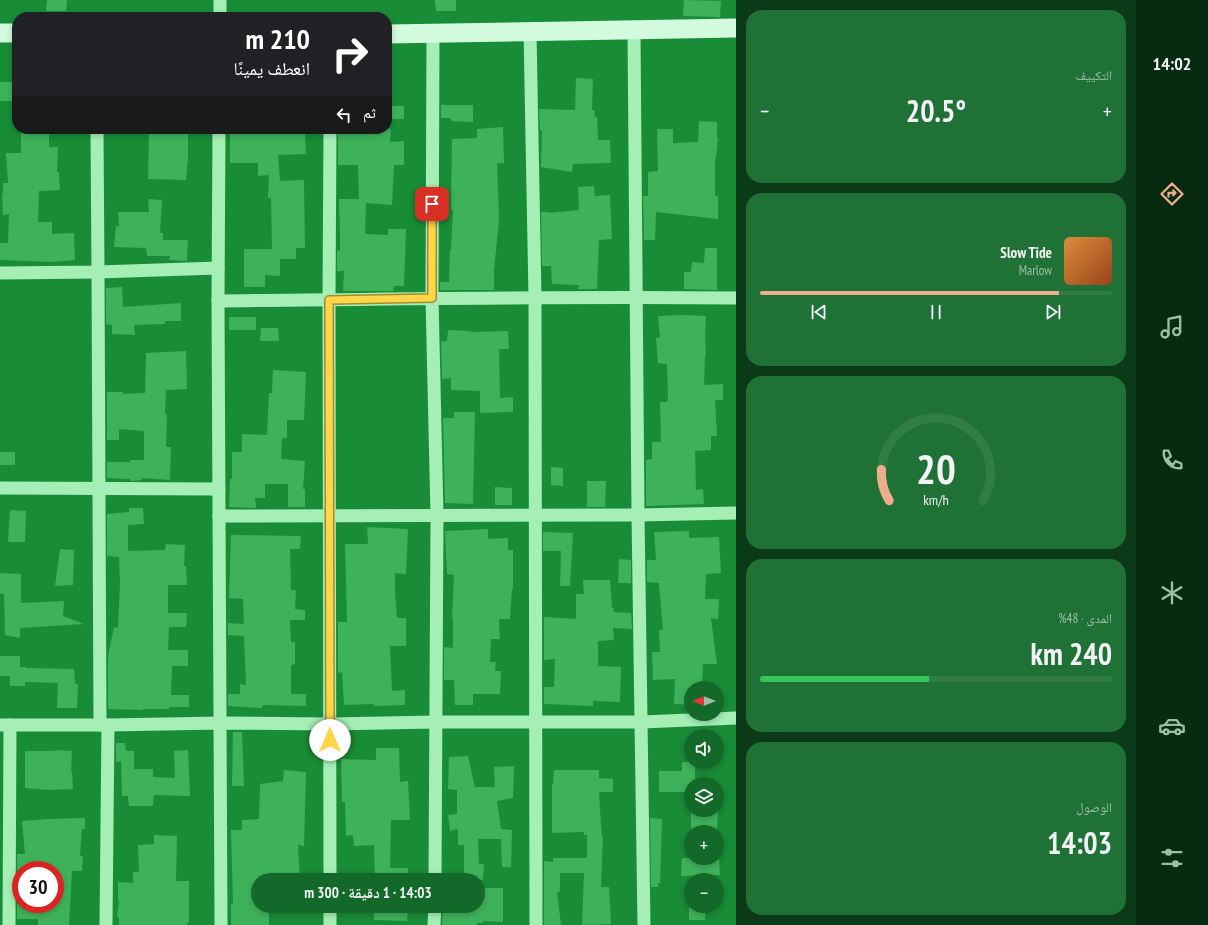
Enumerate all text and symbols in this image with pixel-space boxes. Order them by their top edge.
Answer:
text: 210 m [246,20,310,57]
icon: right [324,28,376,80]
text: 14:02 [1153,52,1191,75]
text: انعطف يمينًا [234,57,310,80]
text: التكييف [1076,67,1112,84]
text: 20.5° [906,91,966,130]
text: − [760,97,769,125]
text: + [1103,97,1112,125]
text: ثم [363,103,376,122]
icon: left [333,104,355,126]
icon: directions [1158,180,1186,208]
pin [415,187,449,221]
icon: arrive [421,193,443,215]
text: Slow Tide [1000,243,1052,262]
text: Marlow [1019,262,1052,279]
icon: previous [808,301,830,323]
icon: pause [925,301,947,323]
icon: next [1042,301,1064,323]
icon: music [1158,313,1186,341]
text: 20 [916,441,956,494]
icon: phone [1158,446,1186,474]
text: km/h [923,489,949,508]
icon: climate [1158,579,1186,607]
text: المدى · 48% [1058,610,1112,627]
text: 240 km [1031,634,1112,673]
north arrow [684,681,724,721]
map controls [684,681,724,913]
icon: car [1158,712,1186,740]
position arrow [309,719,351,761]
button: sound [684,729,724,769]
button: layers [684,777,724,817]
text: الوصول [1076,799,1112,816]
text: 14:03 [1047,823,1112,862]
button: + [684,825,724,865]
icon: filters [1158,844,1186,872]
speed limit sign: 30 [12,861,64,913]
button: − [684,873,724,913]
text: 14:03 · 1 دقيقة · 300 m [304,883,432,902]

